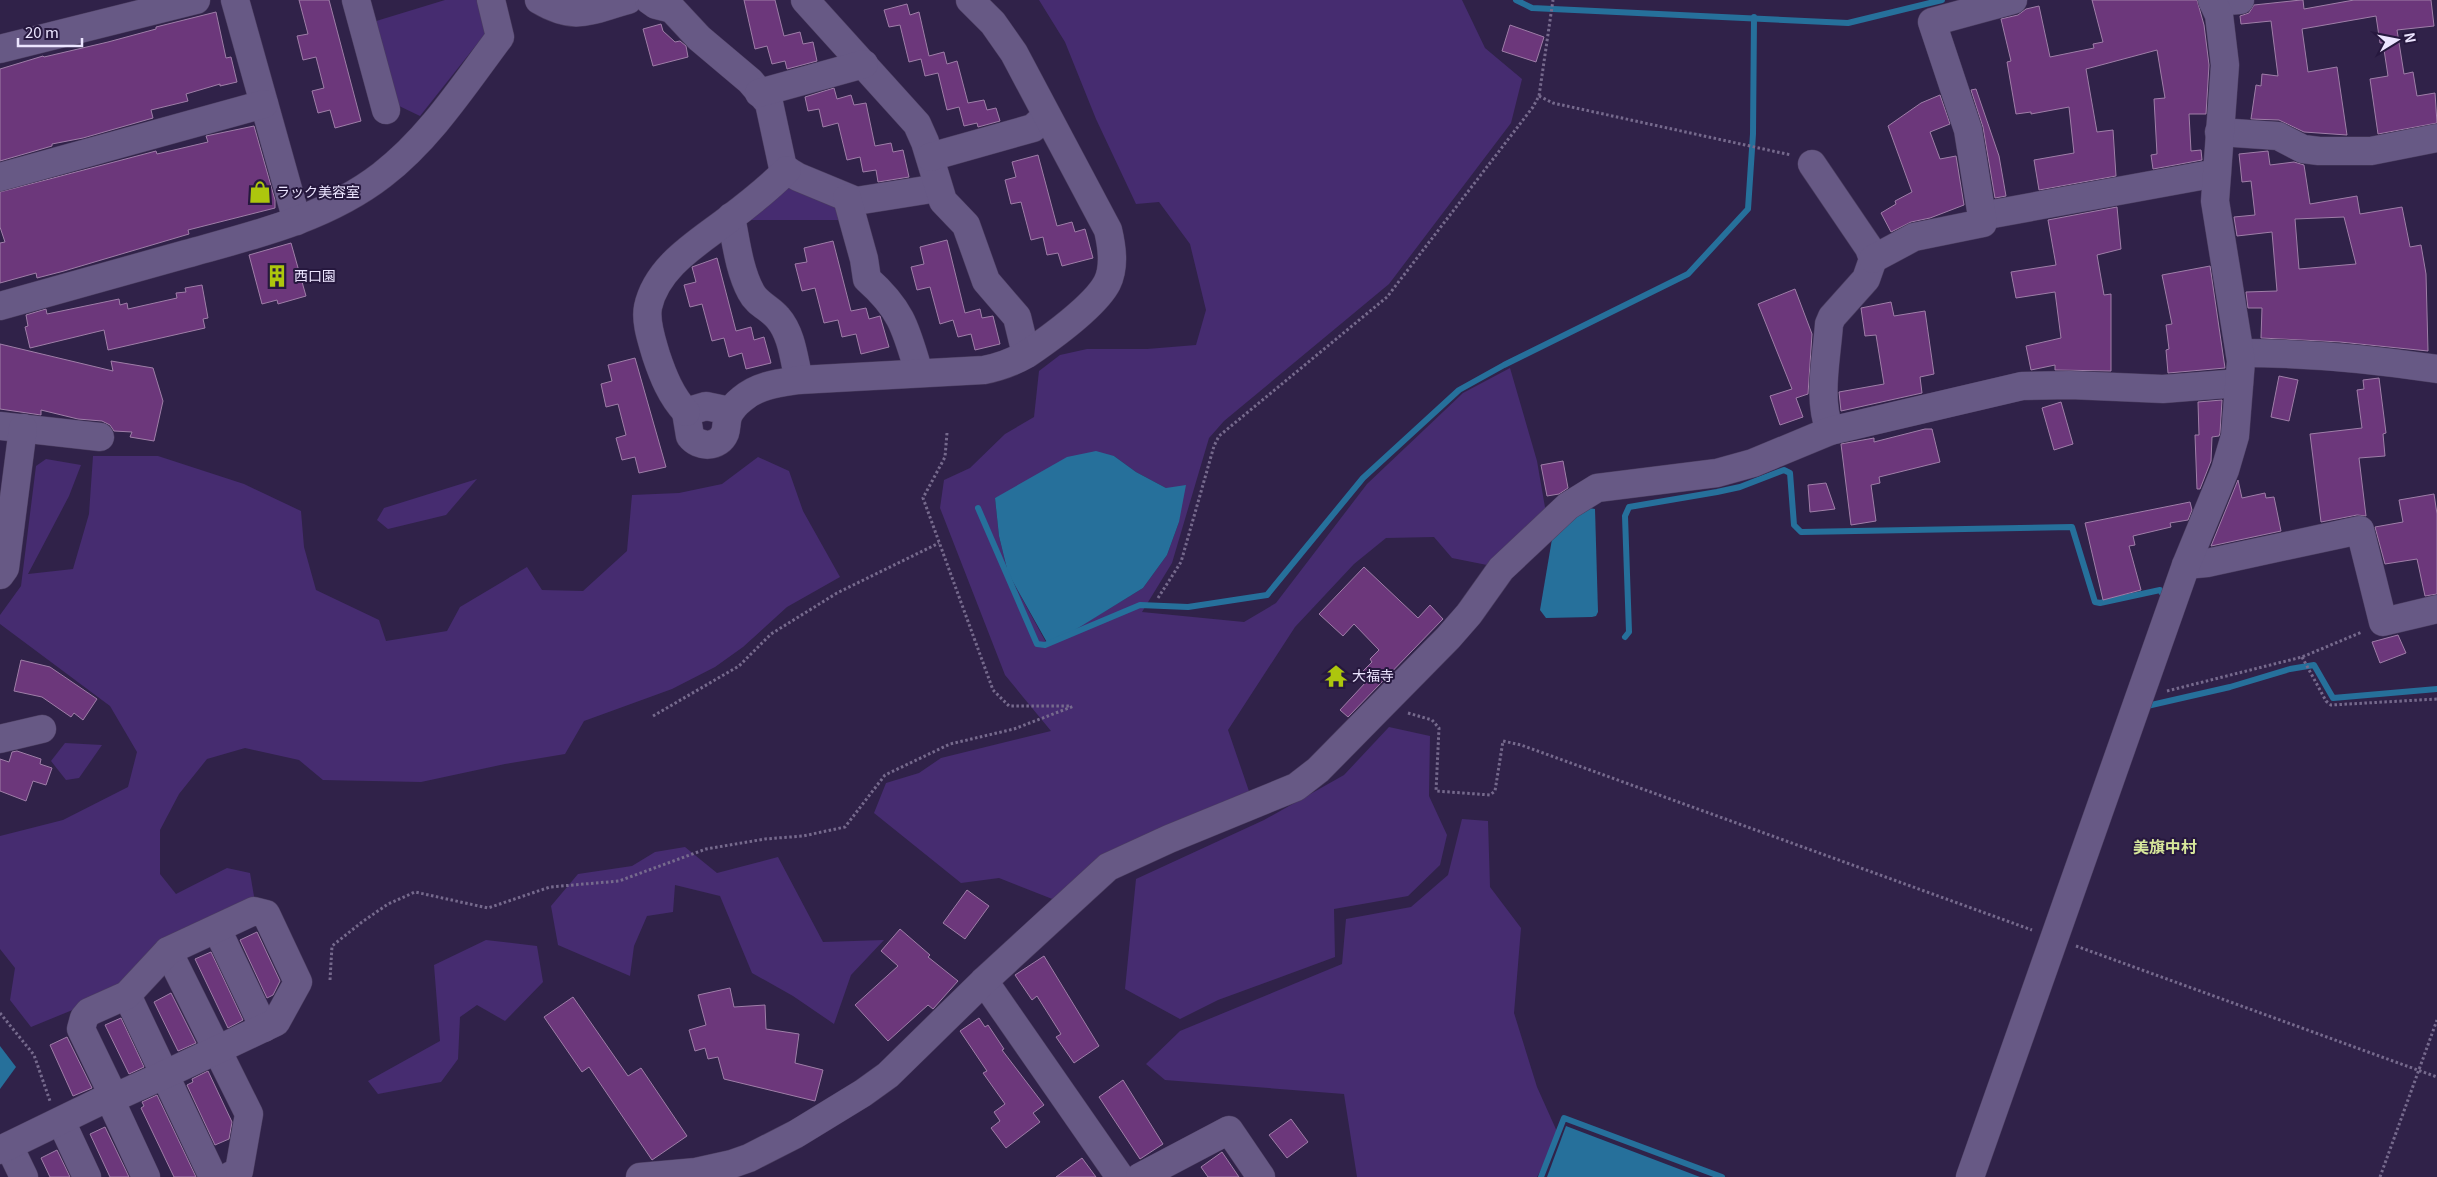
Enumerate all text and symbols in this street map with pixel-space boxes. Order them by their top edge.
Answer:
scale bar [18,15,81,47]
north arrow [2372,15,2422,65]
text: 20 m [25,21,59,42]
text: N [2400,31,2422,44]
shop icon: ラック美容室 [247,179,273,205]
place label: ラック美容室 [276,181,360,201]
building icon: 西口園 [264,263,290,289]
place label: 西口園 [294,265,336,285]
temple icon: 大福寺 [1323,663,1349,689]
place label: 大福寺 [1352,665,1394,685]
district label: 美旗中村 [2133,834,2197,858]

